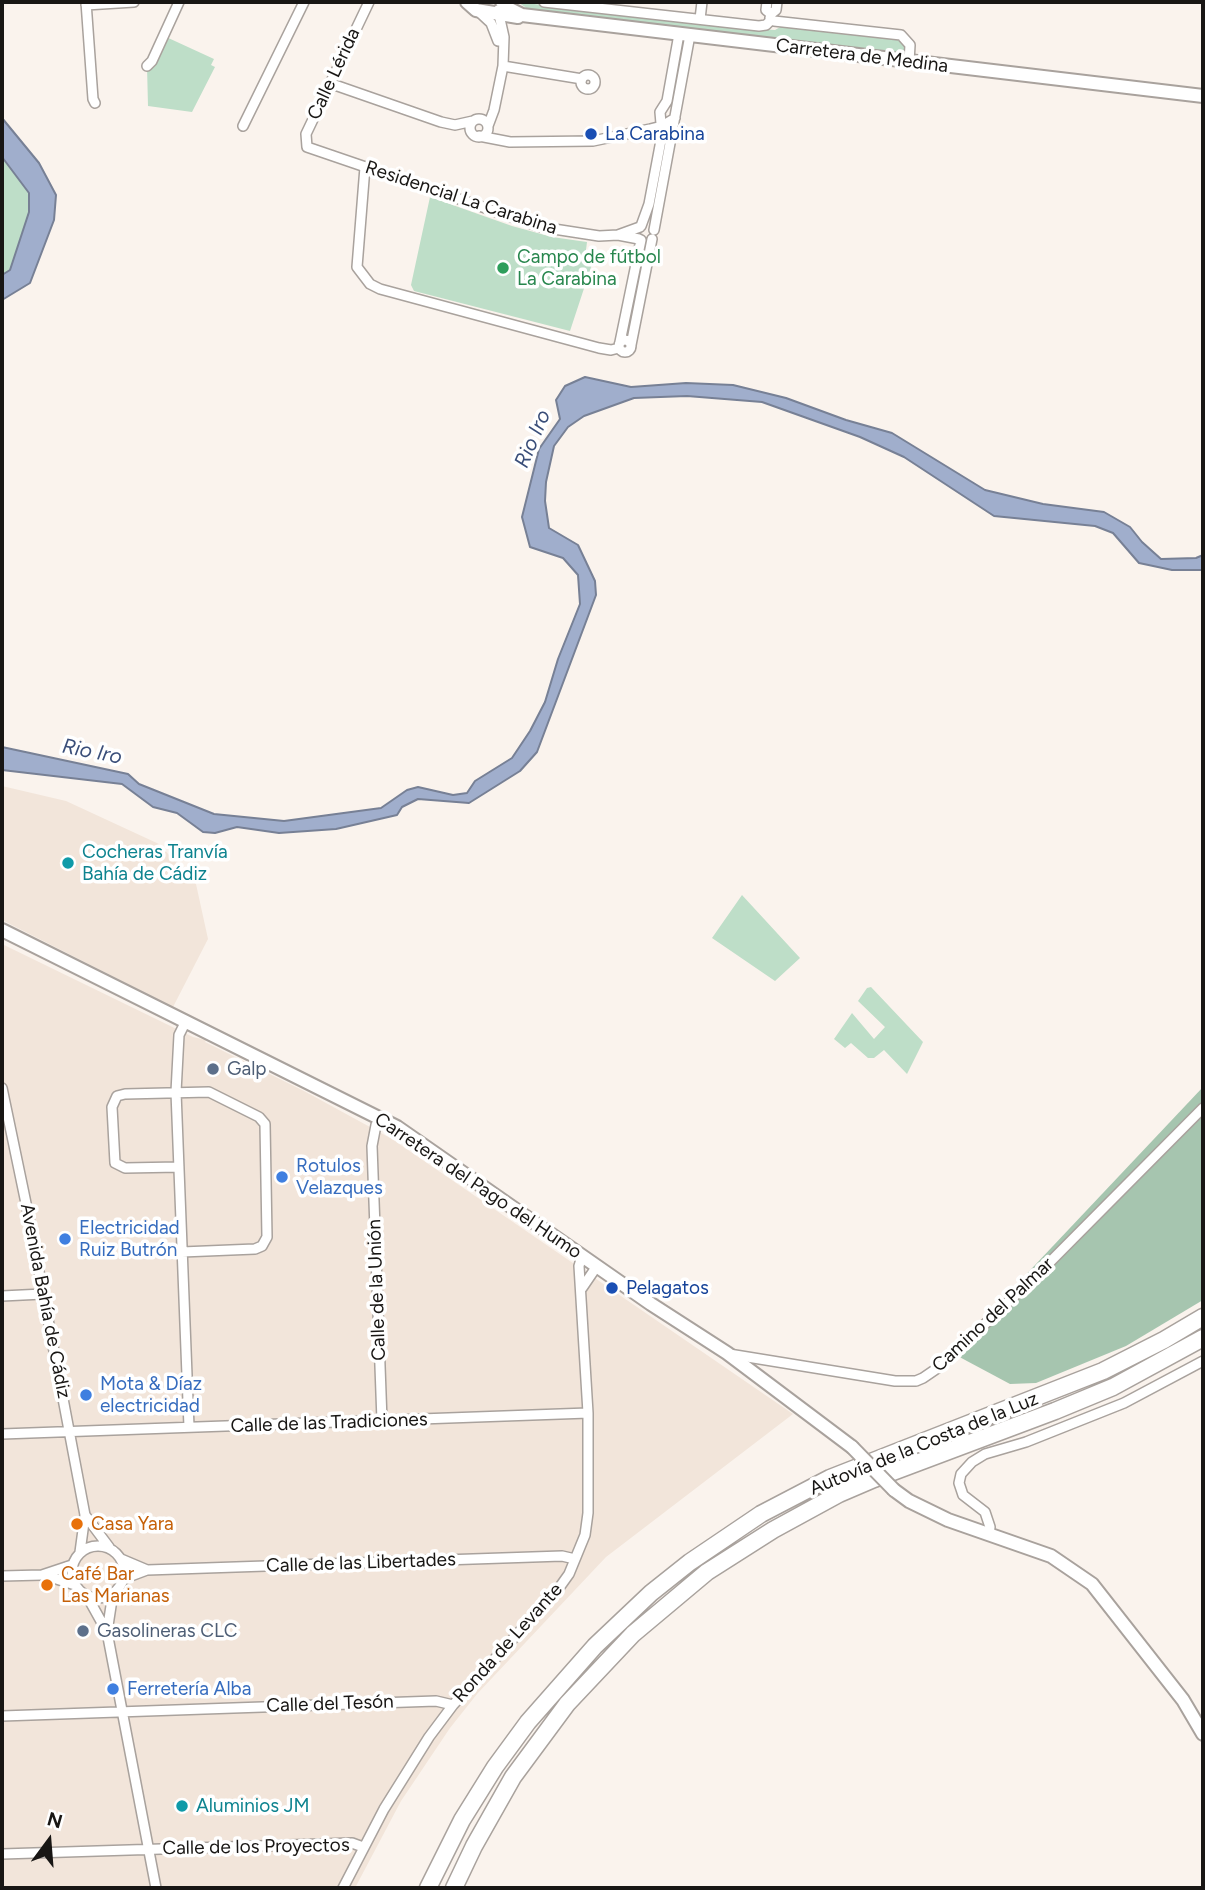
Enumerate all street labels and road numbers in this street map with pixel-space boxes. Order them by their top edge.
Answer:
street label: Calle Lérida [303,24,365,124]
street label: Carretera de Medina [775,34,949,78]
street label: Residencial La Carabina [362,156,560,240]
street label: Carretera del Pago del Humo [370,1108,586,1264]
street label: Avenida Bahía de Cádiz [15,1201,75,1401]
street label: Calle de la Unión [363,1219,391,1361]
street label: Camino del Palmar [928,1253,1058,1377]
street label: Autovía de la Costa de la Luz [806,1388,1042,1500]
street label: Calle de las Tradiciones [230,1408,428,1438]
street label: Calle de las Libertades [266,1548,456,1578]
street label: Ronda de Levante [448,1579,568,1707]
street label: Calle del Tesón [266,1690,394,1718]
street label: Calle de los Proyectos [162,1834,350,1860]

